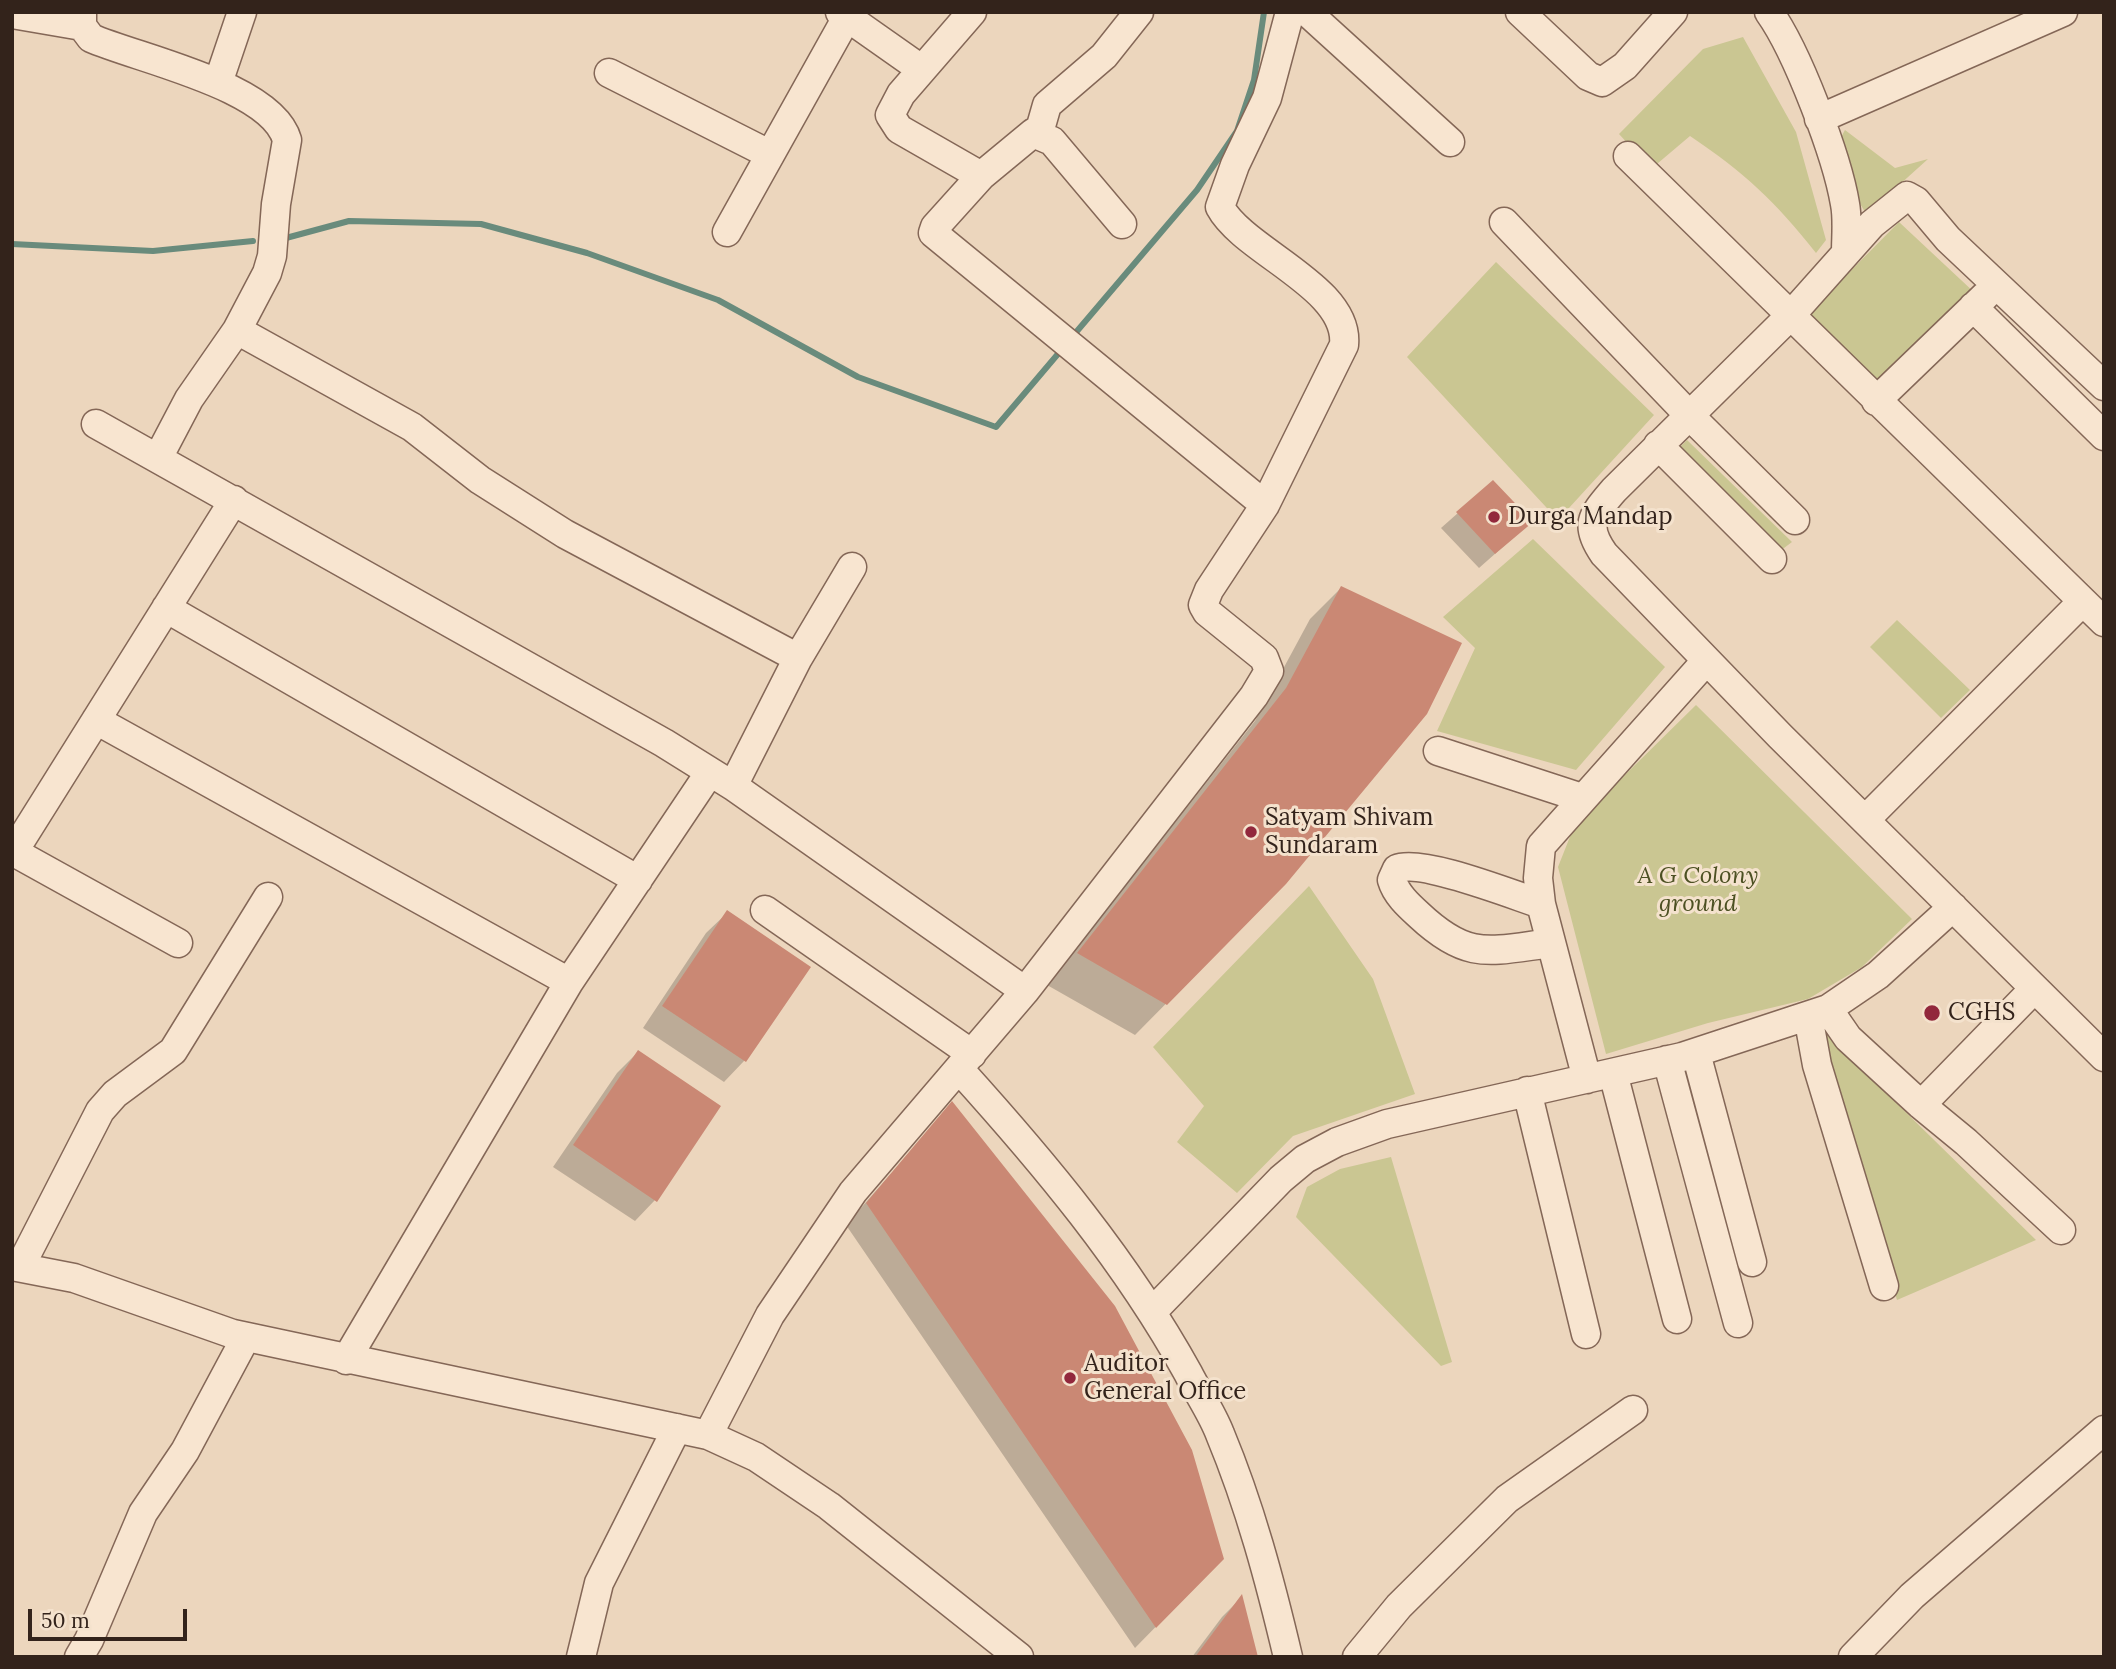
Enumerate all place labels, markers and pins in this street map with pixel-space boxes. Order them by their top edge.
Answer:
place label: Durga Mandap [1508,503,1672,531]
marker: Durga Mandap [1486,509,1502,525]
place label: Satyam Shivam Sundaram [1265,804,1433,860]
marker: Satyam Shivam Sundaram [1243,824,1259,840]
place label: CGHS [1948,999,2015,1027]
marker: CGHS [1922,1003,1942,1023]
place label: Auditor General Office [1084,1350,1246,1406]
marker: Auditor General Office [1062,1370,1078,1386]

